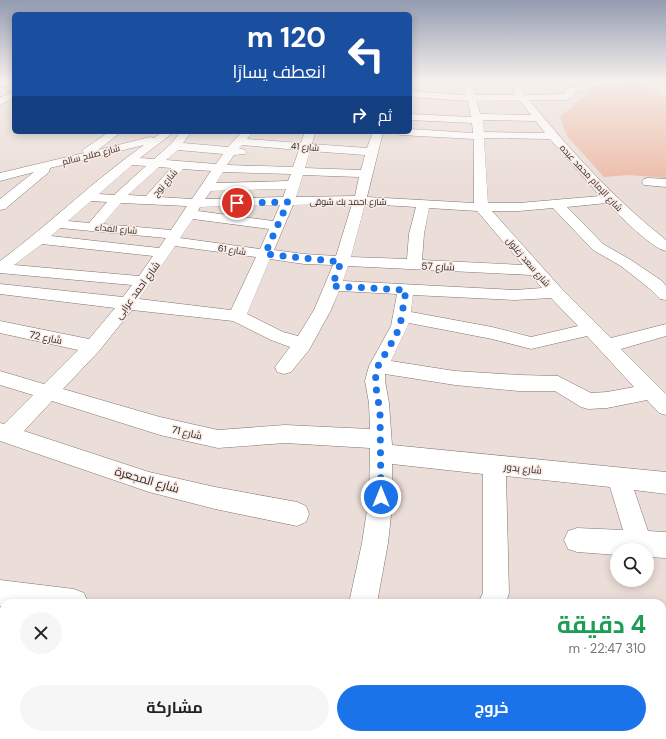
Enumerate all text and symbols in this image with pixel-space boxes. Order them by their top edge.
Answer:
text: 120 m [247,19,326,56]
icon: left [340,28,392,80]
text: انعطف يسارًا [232,60,326,84]
icon: right [348,104,370,126]
text: ثم [378,106,392,126]
street label: شارع 41 [291,140,319,154]
street label: شارع صلاح سالم [61,142,121,168]
street label: شارع الإمام محمد عبده [557,142,625,214]
street label: شارع نوح [150,167,180,199]
pin [220,186,254,220]
icon: arrive [226,192,248,214]
street label: شارع احمد بك شوقى [310,196,386,208]
street label: شارع الفداء [94,221,138,237]
street label: شارع سعد زغلول [503,235,553,289]
street label: شارع 61 [217,242,247,258]
street label: شارع احمد عرابى [112,259,163,322]
street label: شارع 57 [421,259,455,274]
street label: شارع 72 [29,328,63,347]
street label: شارع 71 [171,423,203,442]
street label: شارع بدور [502,460,543,477]
street label: شارع المجعرة [113,463,181,497]
position arrow [360,476,402,518]
map controls [610,543,654,587]
button: search [610,543,654,587]
text: 4 دقيقة [557,609,646,640]
button: close [20,612,62,654]
text: 310 m · 22:47 [569,640,646,657]
button: مشاركة [20,685,329,731]
button: خروج [337,685,646,731]

